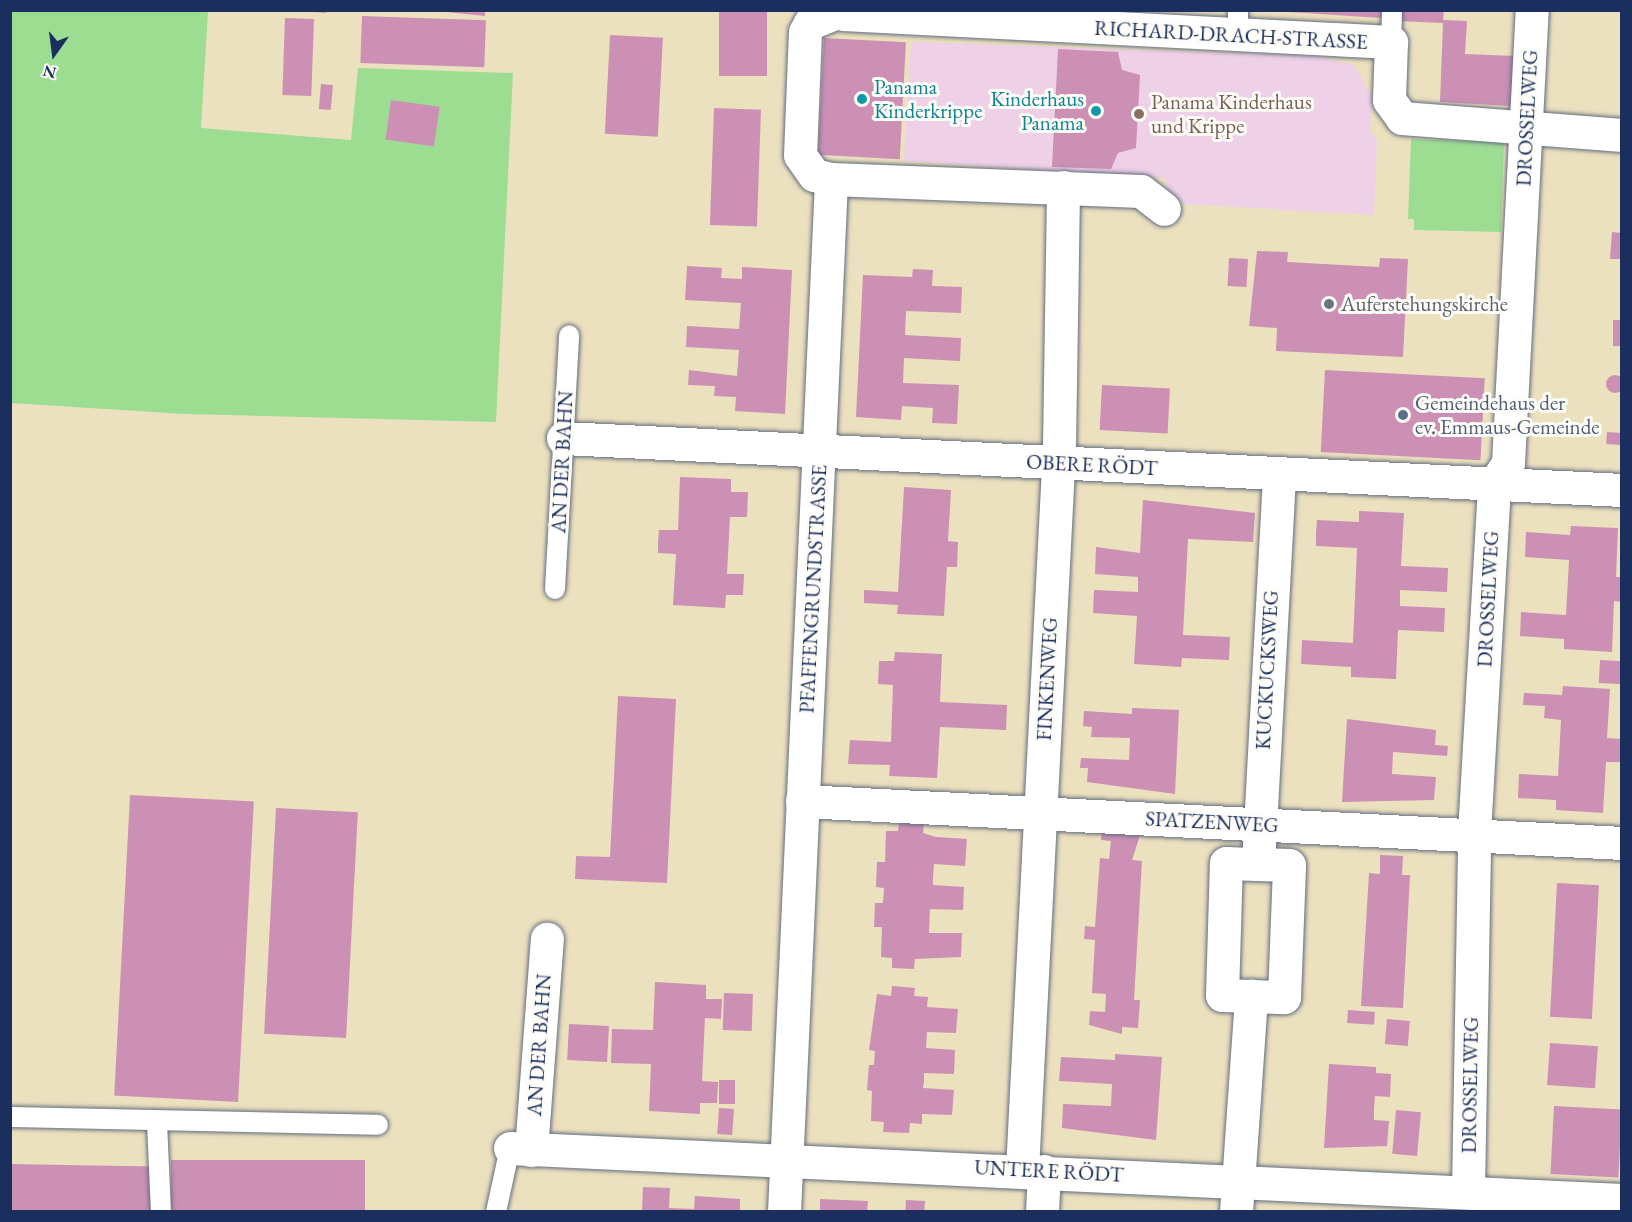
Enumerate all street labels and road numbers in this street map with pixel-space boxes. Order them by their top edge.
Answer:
street label: RICHARD-DRACH-STRASSE [1094,15,1368,55]
street label: DROSSELWEG [1511,49,1543,187]
street label: AN DER BAHN [546,390,578,534]
street label: OBERE RÖDT [1026,449,1158,481]
street label: PFAFFENGRUNDSTRASSE [794,464,832,714]
street label: DROSSELWEG [1472,530,1504,668]
street label: KUCKUCKSWEG [1250,590,1284,750]
street label: FINKENWEG [1031,617,1063,741]
street label: SPATZENWEG [1145,806,1279,838]
street label: AN DER BAHN [521,973,557,1117]
street label: DROSSELWEG [1456,1016,1484,1154]
street label: UNTERE RÖDT [974,1155,1124,1187]

